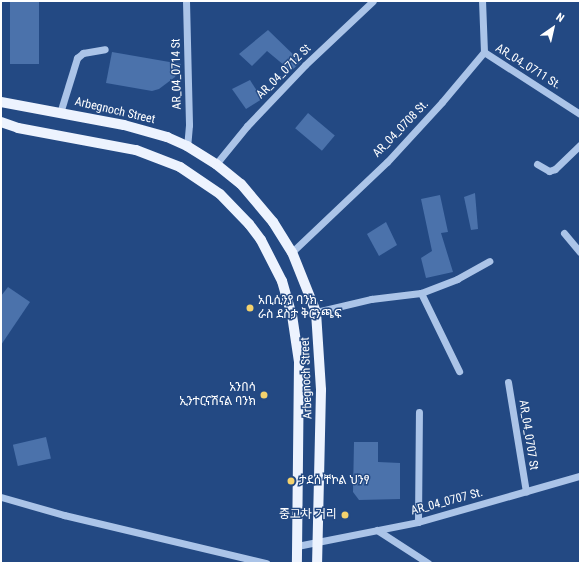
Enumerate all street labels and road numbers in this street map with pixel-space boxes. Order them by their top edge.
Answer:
street label: AR_04_0714 St [169,38,185,110]
street label: AR_04_0711 St. [493,41,563,93]
street label: AR_04_0712 St [254,42,314,102]
street label: Arbegnoch Street [73,95,157,127]
street label: AR_04_0708 St. [370,97,432,161]
street label: Arbegnoch Street [298,337,316,419]
street label: AR_04_0707 St [515,399,541,471]
street label: AR_04_0707 St. [409,485,485,519]

